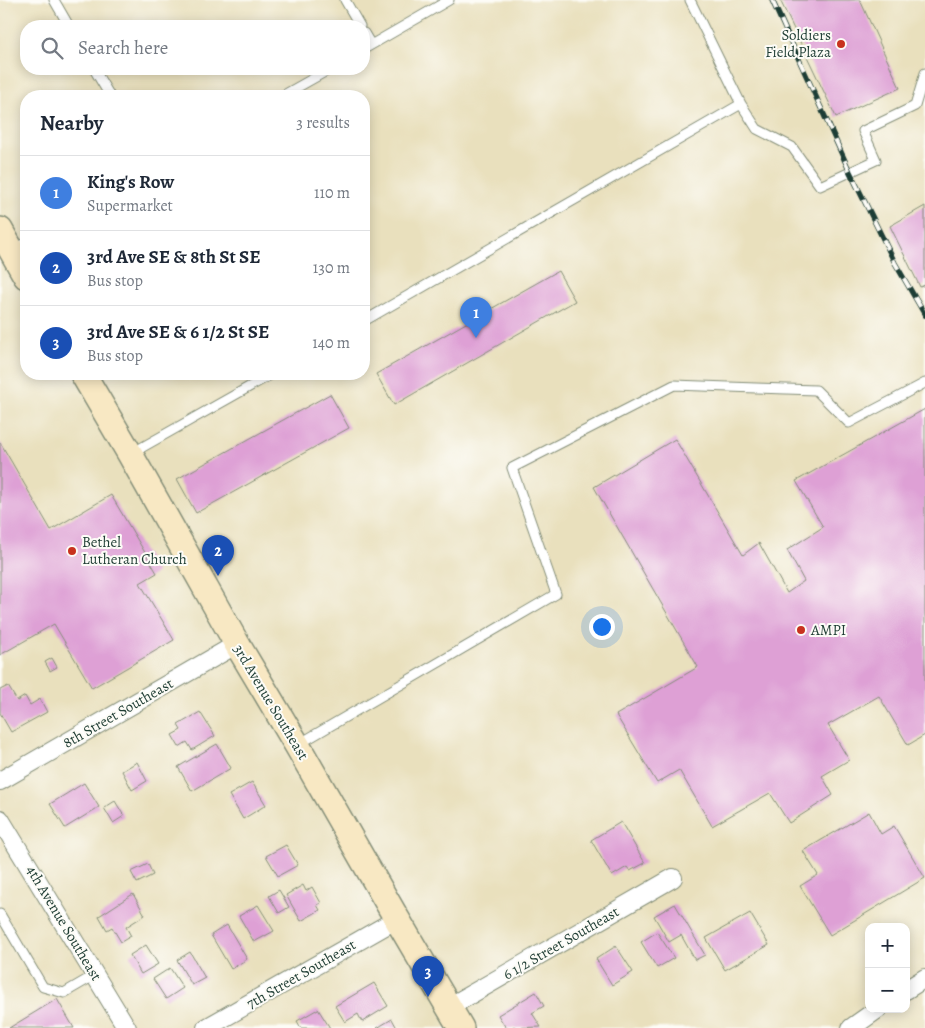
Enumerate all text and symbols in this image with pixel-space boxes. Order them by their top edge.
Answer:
search box [20,20,370,75]
place label: Soldiers Field Plaza [765,25,831,62]
icon: search [38,34,66,62]
text: Search here [78,35,168,61]
marker: Soldiers Field Plaza [835,38,847,50]
text: Nearby [40,109,103,137]
text: 3 results [296,112,350,134]
text: King's Row [87,169,174,195]
text: 1 [53,182,59,204]
text: 110 m [314,182,350,204]
text: Supermarket [87,195,173,217]
text: 3rd Ave SE & 8th St SE [87,244,261,270]
text: 2 [52,257,60,279]
text: 130 m [313,257,350,279]
text: Bus stop [87,270,143,292]
pin: 1 [460,297,492,338]
text: 3rd Ave SE & 6 1/2 St SE [87,319,269,345]
text: 3 [53,332,59,354]
text: 140 m [312,332,350,354]
text: Bus stop [87,345,143,367]
place label: Bethel Lutheran Church [82,532,187,569]
pin: 2 [202,535,234,576]
marker: Bethel Lutheran Church [66,545,78,557]
your location [589,614,615,640]
place label: AMPI [810,620,846,640]
marker: AMPI [795,624,807,636]
street label: 3rd Avenue Southeast [229,641,313,764]
street label: 8th Street Southeast [59,673,177,753]
street label: 4th Avenue Southeast [22,862,106,984]
street label: 6 1/2 Street Southeast [499,902,623,984]
map controls [865,923,910,1013]
button: + [865,923,910,968]
street label: 7th Street Southeast [243,935,359,1013]
pin: 3 [412,956,444,997]
button: − [865,968,910,1013]

